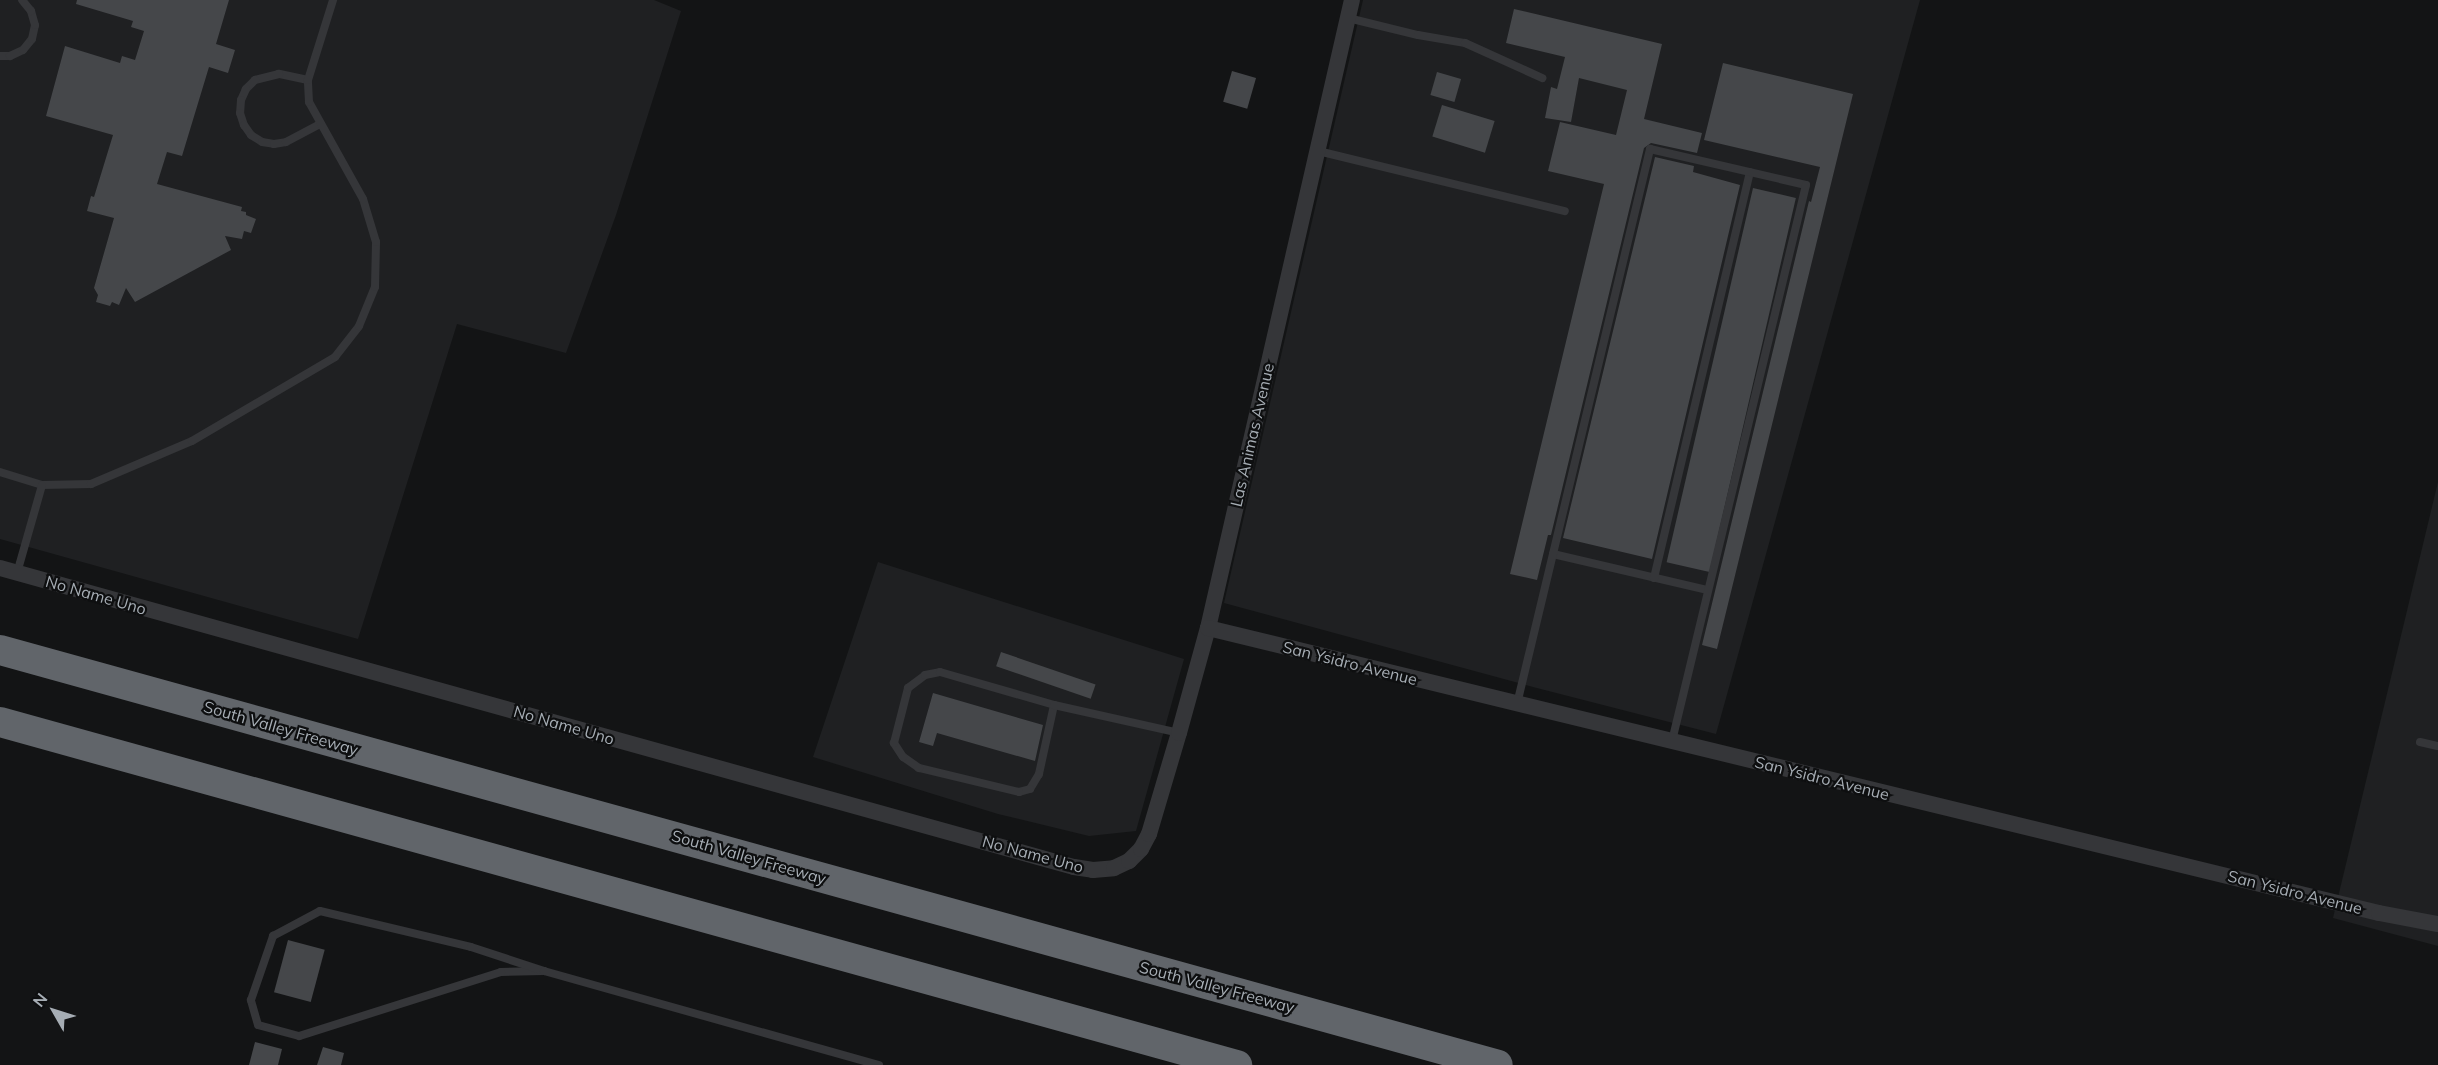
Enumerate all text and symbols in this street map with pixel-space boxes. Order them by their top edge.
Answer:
street label: Las Animas Avenue [1226,361,1278,509]
street label: No Name Uno [43,571,149,619]
street label: San Ysidro Avenue [1281,637,1419,689]
street label: South Valley Freeway [202,697,360,759]
street label: No Name Uno [511,701,617,749]
street label: San Ysidro Avenue [1753,752,1891,804]
street label: South Valley Freeway [670,826,828,888]
street label: No Name Uno [980,831,1086,877]
street label: San Ysidro Avenue [2226,866,2364,918]
street label: South Valley Freeway [1137,957,1297,1017]
north arrow [24,981,84,1041]
text: N [28,989,52,1011]

